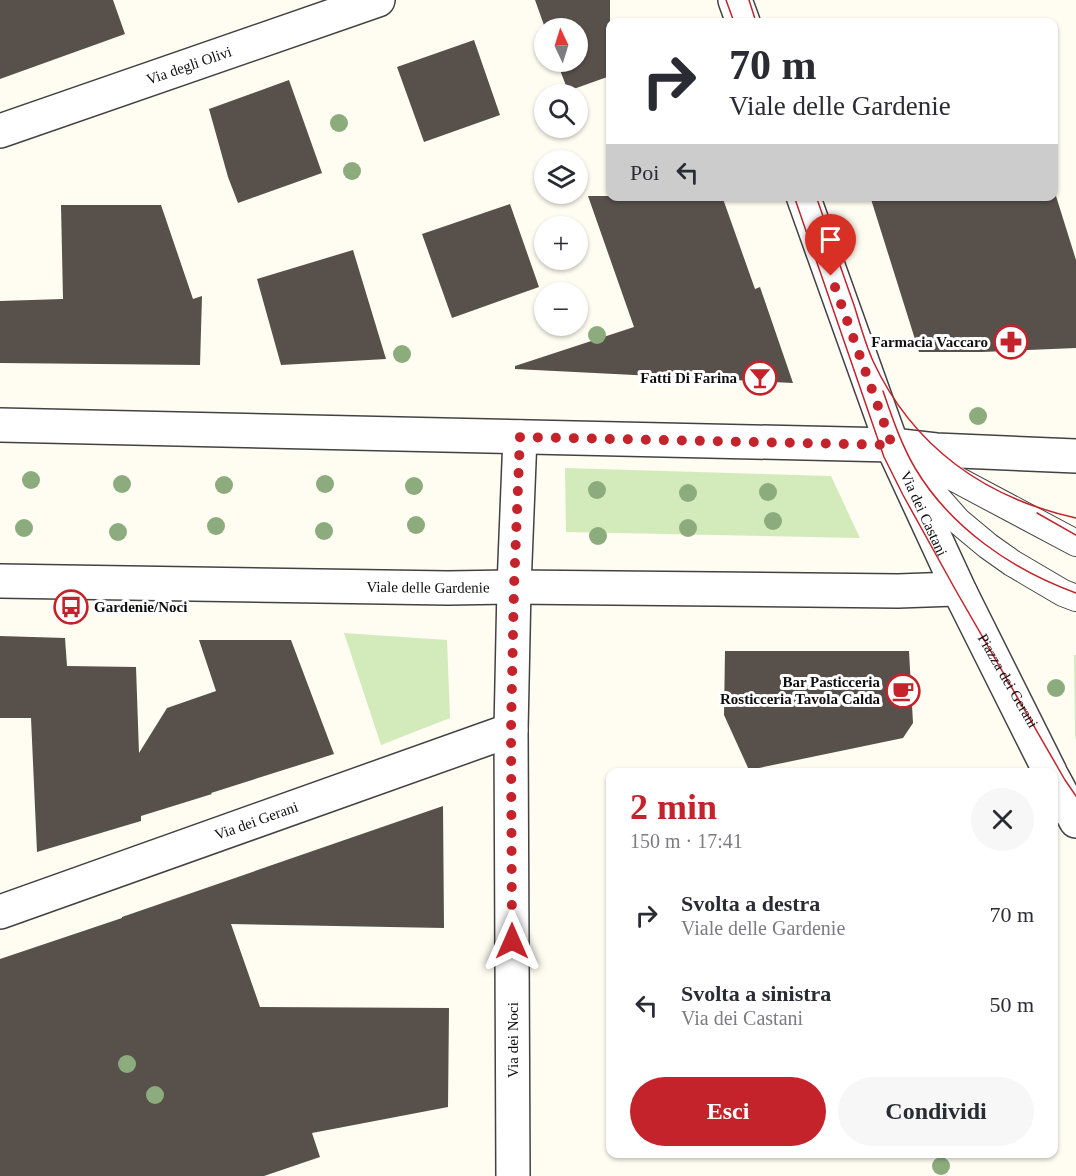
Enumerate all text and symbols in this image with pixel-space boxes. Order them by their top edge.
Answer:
north arrow [534,18,588,72]
map controls [534,18,588,336]
icon: right [630,42,708,120]
text: 70 m [729,42,817,88]
street label: Via degli Olivi [144,43,234,88]
button: search [534,84,588,138]
text: Viale delle Gardenie [729,91,951,121]
button: layers [534,150,588,204]
icon: left [671,156,704,189]
text: Poi [630,160,659,185]
pin [805,214,856,276]
button: + [534,216,588,270]
icon: arrive [814,223,847,256]
button: − [534,282,588,336]
pharmacy icon: Farmacia Vaccaro [993,324,1029,360]
place label: Farmacia Vaccaro [871,334,988,350]
bar icon: Fatti Di Farina [742,360,778,396]
place label: Fatti Di Farina [640,370,737,386]
street label: Via dei Castani [897,469,950,559]
street label: Viale delle Gardenie [366,579,490,596]
bus stop icon: Gardenie/Noci [53,589,89,625]
place label: Gardenie/Noci [94,599,187,615]
street label: Piazza dei Gerani [975,631,1041,731]
cafe icon: Bar Pasticceria Rosticceria Tavola Calda [885,673,921,709]
place label: Bar Pasticceria Rosticceria Tavola Calda [720,674,880,707]
text: 2 min [630,787,717,827]
button: close [971,788,1034,851]
street label: Via dei Gerani [212,799,300,843]
text: 150 m · 17:41 [630,830,743,852]
text: Svolta a destra [681,891,820,916]
icon: right [630,899,663,932]
text: 70 m [989,902,1034,927]
position arrow [480,909,544,973]
text: Viale delle Gardenie [681,917,845,939]
text: Svolta a sinistra [681,981,831,1006]
icon: left [630,989,663,1022]
text: 50 m [989,992,1034,1017]
street label: Via dei Noci [505,1002,521,1078]
text: Via dei Castani [681,1007,803,1029]
button: Esci [630,1077,826,1146]
button: Condividi [838,1077,1034,1146]

